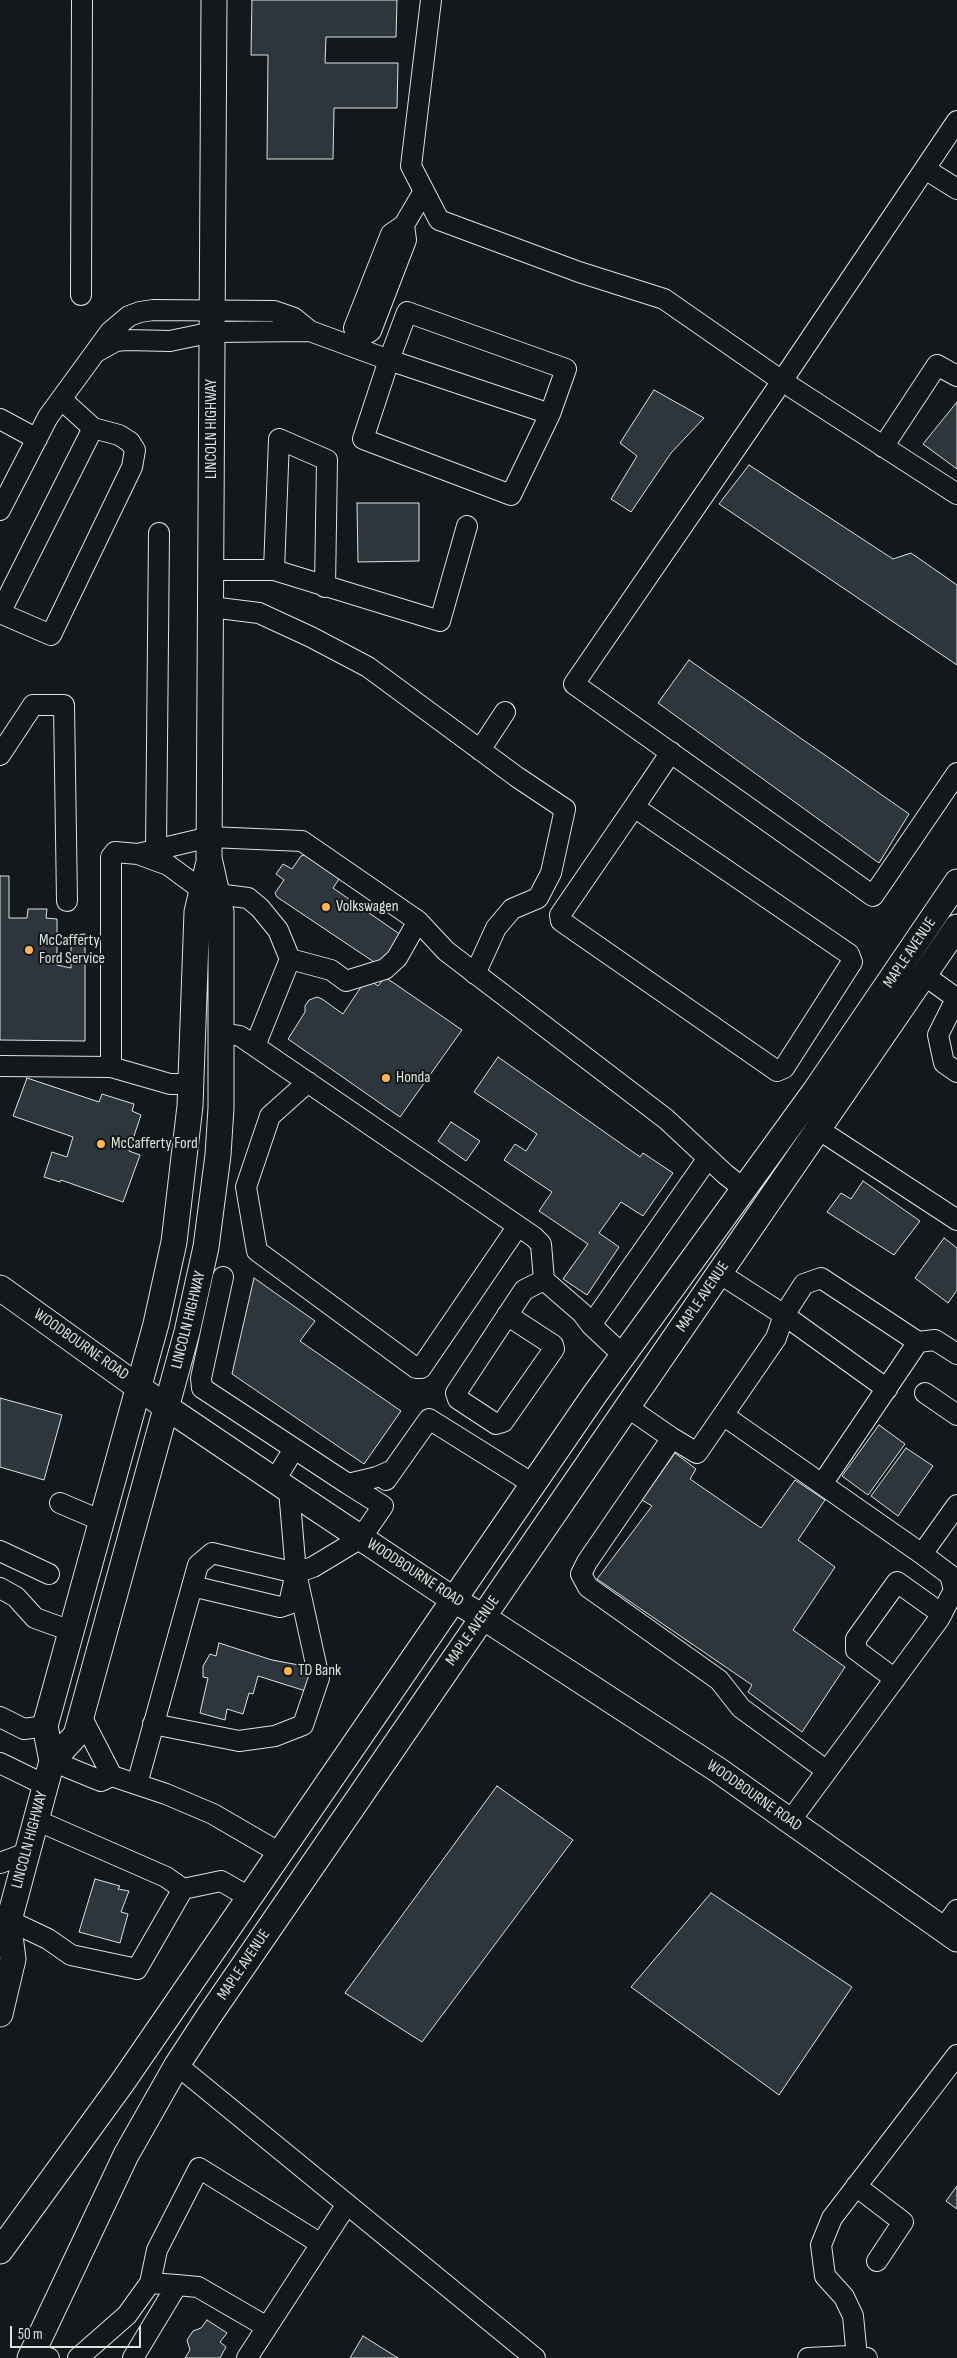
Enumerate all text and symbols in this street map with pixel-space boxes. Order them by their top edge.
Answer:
street label: LINCOLN HIGHWAY [202,379,222,479]
place label: Volkswagen [336,897,398,917]
marker: Volkswagen [320,901,332,913]
street label: MAPLE AVENUE [879,914,941,992]
place label: McCafferty Ford Service [39,931,105,969]
marker: McCafferty Ford Service [23,944,35,956]
place label: Honda [396,1068,430,1088]
marker: Honda [380,1072,392,1084]
place label: McCafferty Ford [111,1134,198,1154]
marker: McCafferty Ford [95,1138,107,1150]
street label: MAPLE AVENUE [672,1258,734,1336]
street label: LINCOLN HIGHWAY [168,1269,210,1371]
street label: WOODBOURNE ROAD [30,1305,132,1385]
street label: WOODBOURNE ROAD [363,1535,467,1611]
street label: MAPLE AVENUE [442,1592,504,1670]
place label: TD Bank [298,1661,341,1681]
marker: TD Bank [282,1665,294,1677]
street label: WOODBOURNE ROAD [703,1756,805,1836]
street label: LINCOLN HIGHWAY [8,1789,52,1891]
street label: MAPLE AVENUE [213,1926,275,2004]
scale bar [12,2316,144,2348]
text: 50 m [18,2325,43,2344]

